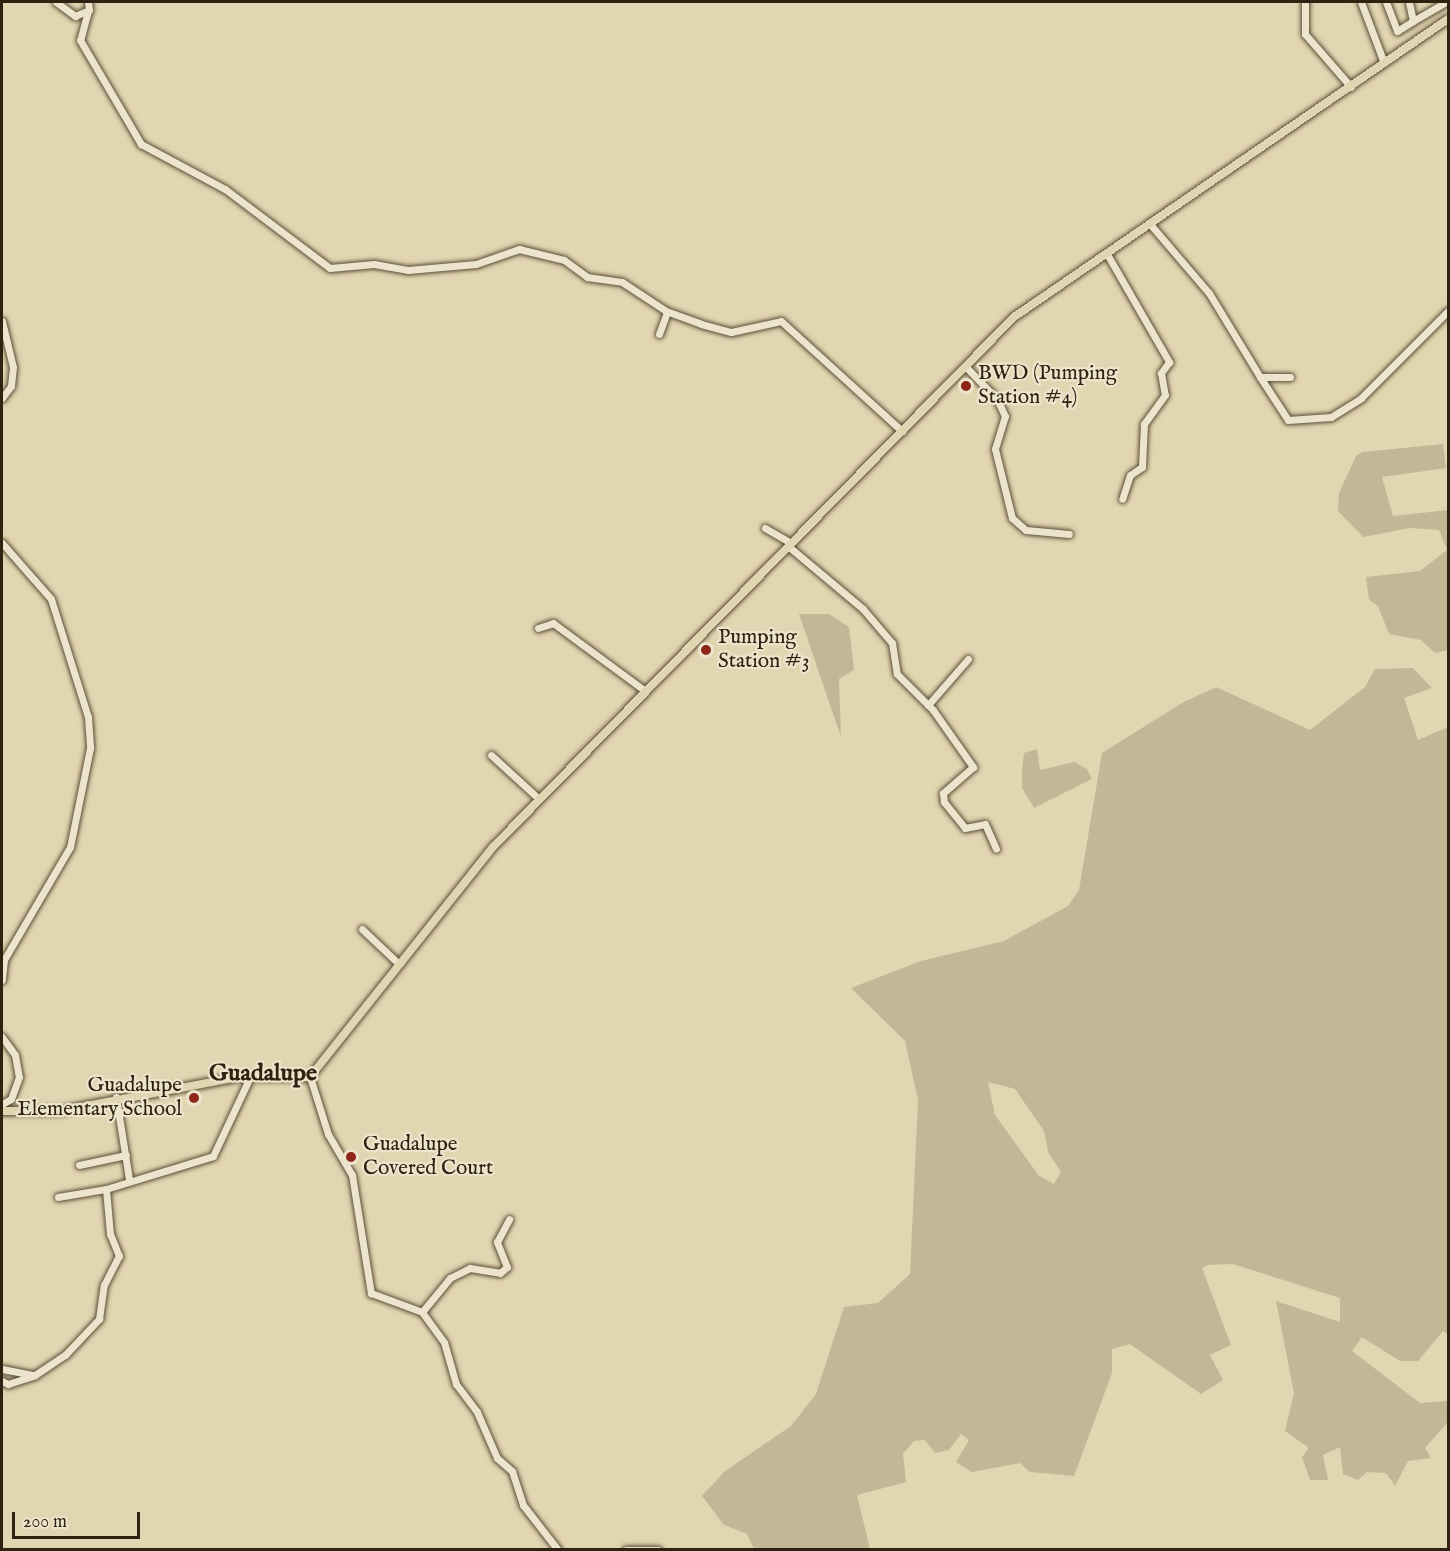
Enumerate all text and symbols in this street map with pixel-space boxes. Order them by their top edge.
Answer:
place label: BWD (Pumping Station #4) [978,361,1117,411]
marker: BWD (Pumping Station #4) [959,379,973,393]
place label: Pumping Station #3 [718,625,809,675]
marker: Pumping Station #3 [699,643,713,657]
district label: Guadalupe [209,1060,317,1088]
place label: Guadalupe Elementary School [17,1073,182,1123]
marker: Guadalupe Elementary School [187,1091,201,1105]
place label: Guadalupe Covered Court [363,1132,493,1182]
marker: Guadalupe Covered Court [344,1150,358,1164]
scale bar [15,1500,142,1538]
text: 200 m [23,1511,67,1534]

